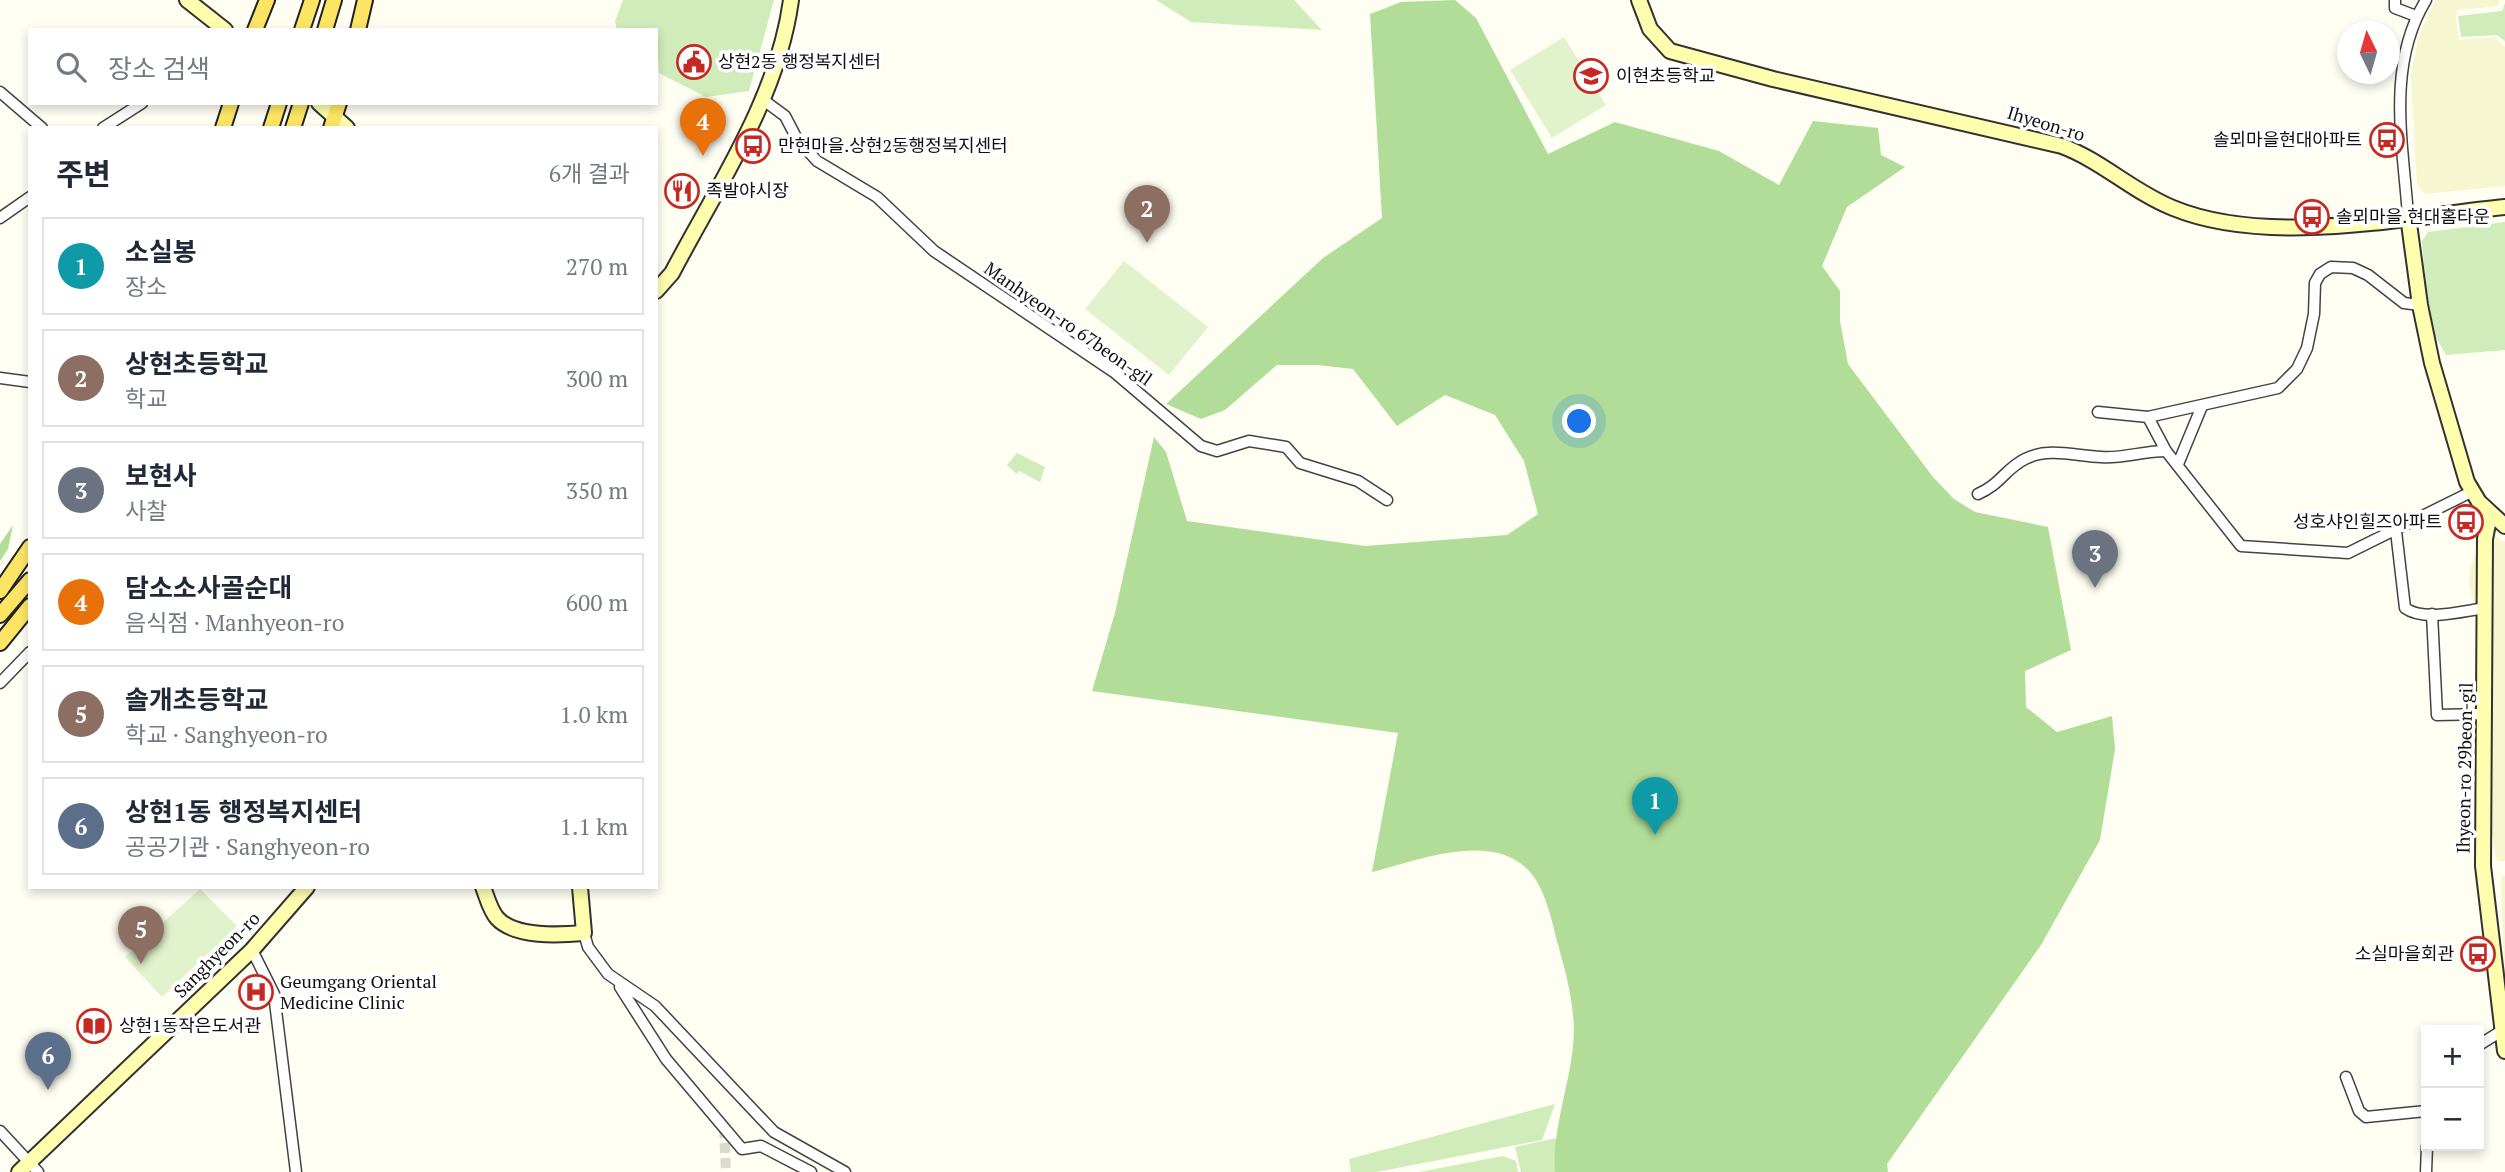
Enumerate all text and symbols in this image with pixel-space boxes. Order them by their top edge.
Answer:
north arrow [2337,21,2400,84]
search box [28,28,658,105]
public building icon: 상현2동 행정복지센터 [675,43,713,81]
icon: search [52,48,90,86]
place label: 상현2동 행정복지센터 [718,49,881,73]
text: 장소 검색 [108,51,210,85]
school or university icon: 이현초등학교 [1572,57,1610,95]
place label: 이현초등학교 [1616,63,1715,87]
pin: 4 [680,98,726,156]
street label: Ihyeon-ro [2005,100,2088,146]
bus stop icon: 솔뫼마을현대아파트 [2368,121,2406,159]
bus stop icon: 만현마을.상현2동행정복지센터 [734,127,772,165]
place label: 솔뫼마을현대아파트 [2213,127,2362,151]
place label: 만현마을.상현2동행정복지센터 [778,133,1008,157]
text: 주변 [56,154,111,194]
text: 6개 결과 [549,158,630,189]
restaurant icon: 족발야시장 [663,172,701,210]
place label: 족발야시장 [706,178,789,202]
pin: 2 [1124,185,1170,243]
bus stop icon: 솔뫼마을.현대홈타운 [2293,198,2331,236]
place label: 솔뫼마을.현대홈타운 [2336,204,2490,228]
text: 소실봉 [125,234,197,268]
text: 1 [75,251,88,282]
text: 270 m [566,251,628,282]
street label: Manhyeon-ro 67beon-gil [980,256,1157,390]
text: 장소 [125,271,167,302]
text: 상현초등학교 [125,346,269,380]
text: 2 [75,363,88,394]
text: 300 m [566,363,628,394]
text: 학교 [125,383,167,414]
your location [1562,404,1596,438]
text: 보현사 [125,458,197,492]
text: 3 [75,475,88,506]
text: 350 m [566,475,628,506]
text: 사찰 [125,495,167,526]
bus stop icon: 성호샤인힐즈아파트 [2447,503,2485,541]
place label: 성호샤인힐즈아파트 [2293,509,2442,533]
pin: 3 [2072,530,2118,588]
text: 담소소사골순대 [125,570,292,604]
text: 4 [75,587,88,618]
text: 600 m [566,587,628,618]
text: 음식점 · Manhyeon-ro [125,607,344,638]
text: 솔개초등학교 [125,682,269,716]
street label: Ihyeon-ro 29beon-gil [2451,682,2477,854]
text: 5 [75,699,88,730]
text: 1.0 km [560,699,628,730]
text: 학교 · Sanghyeon-ro [125,719,328,750]
pin: 1 [1632,777,1678,835]
text: 상현1동 행정복지센터 [125,794,362,828]
text: 6 [75,811,88,842]
text: 1.1 km [560,811,628,842]
text: 공공기관 · Sanghyeon-ro [125,831,370,862]
pin: 5 [118,906,164,964]
street label: Sanghyeon-ro [168,906,265,1003]
bus stop icon: 소실마을회관 [2459,935,2497,973]
place label: 소실마을회관 [2355,941,2454,965]
place label: Geumgang Oriental Medicine Clinic [280,969,437,1014]
hospital icon: Geumgang Oriental Medicine Clinic [237,973,275,1011]
library icon: 상현1동작은도서관 [75,1007,113,1045]
place label: 상현1동작은도서관 [119,1013,262,1037]
map controls [2421,1025,2484,1151]
button: + [2421,1025,2484,1088]
pin: 6 [25,1032,71,1090]
button: − [2421,1088,2484,1151]

